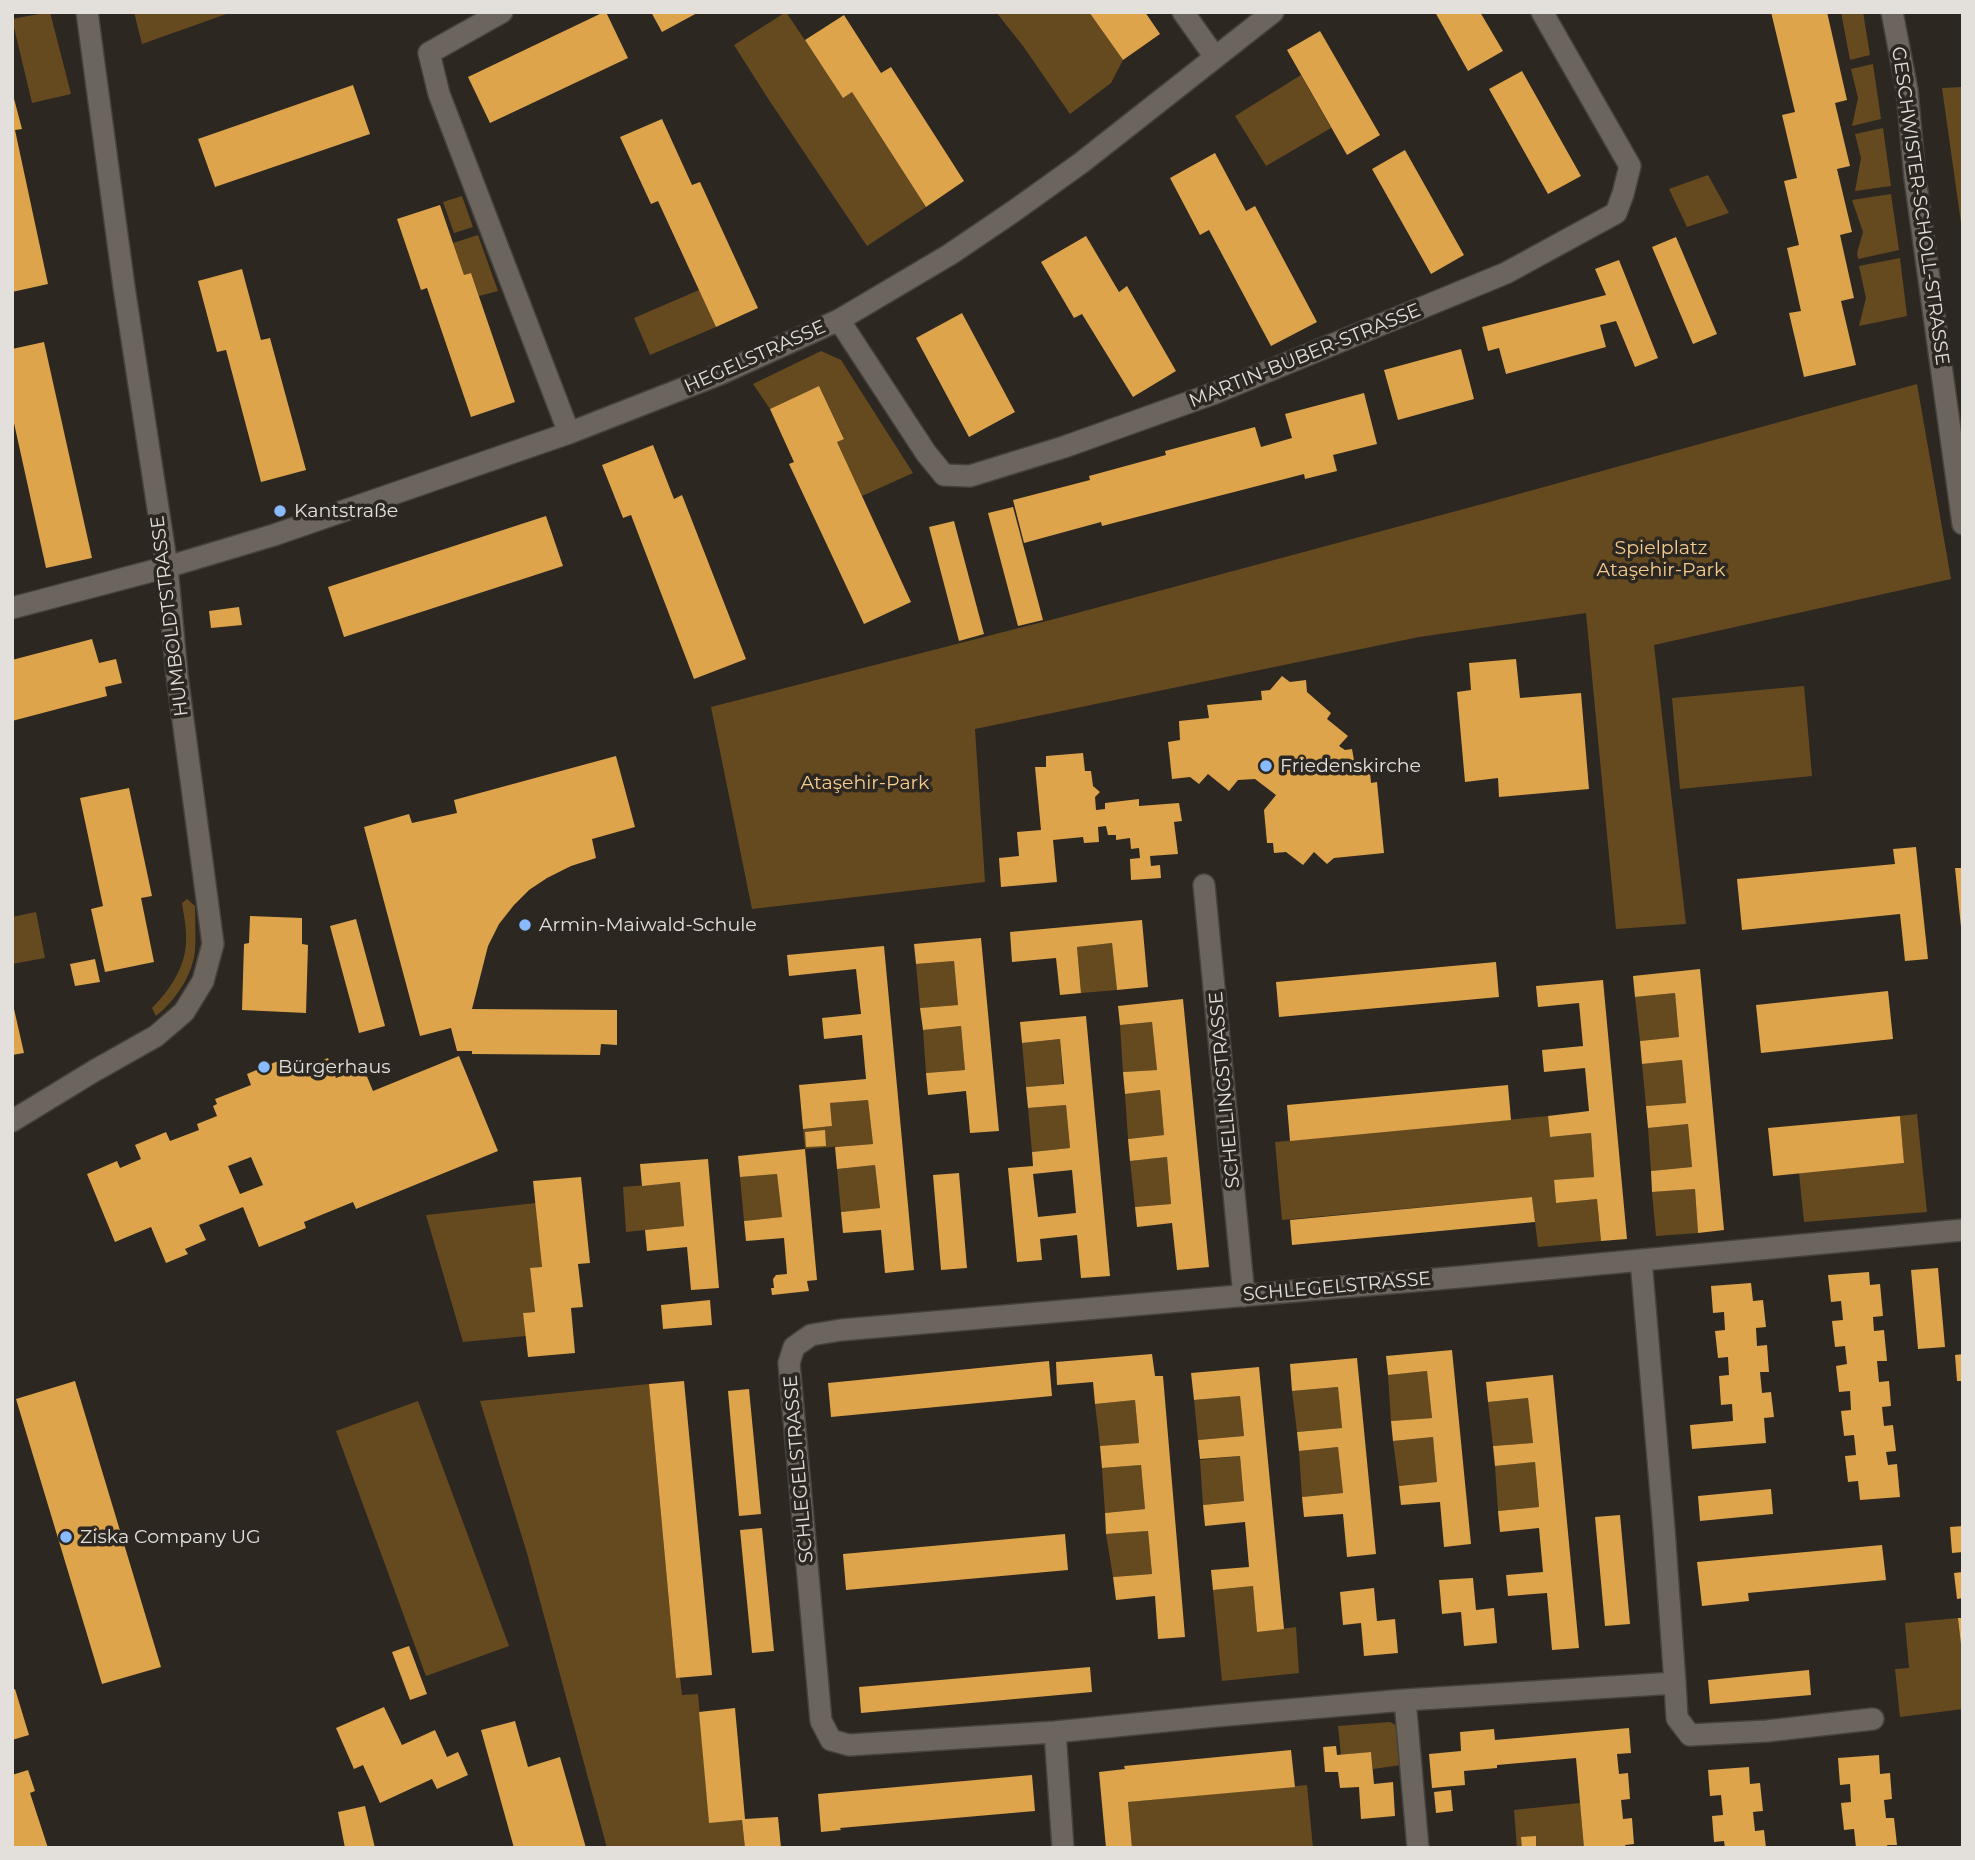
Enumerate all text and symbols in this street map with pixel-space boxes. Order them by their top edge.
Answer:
street label: GESCHWISTER-SCHOLL-STRASSE [1886,45,1954,367]
street label: MARTIN-BUBER-STRASSE [1186,299,1424,413]
street label: HEGELSTRASSE [681,316,829,398]
place label: Kantstraße [294,500,398,522]
marker: Kantstraße [272,503,288,519]
street label: HUMBOLDTSTRASSE [146,514,194,718]
park label: Spielplatz Ataşehir-Park [1597,537,1725,581]
place label: Friedenskirche [1280,755,1421,777]
marker: Friedenskirche [1258,758,1274,774]
park label: Ataşehir-Park [801,772,929,794]
place label: Armin-Maiwald-Schule [539,914,757,936]
marker: Armin-Maiwald-Schule [517,917,533,933]
street label: SCHELLINGSTRASSE [1205,991,1245,1189]
place label: Bürgerhaus [278,1056,391,1078]
marker: Bürgerhaus [256,1059,272,1075]
street label: SCHLEGELSTRASSE [1242,1267,1432,1307]
street label: SCHLEGELSTRASSE [779,1374,819,1564]
place label: Ziska Company UG [80,1526,261,1548]
marker: Ziska Company UG [58,1529,74,1545]

